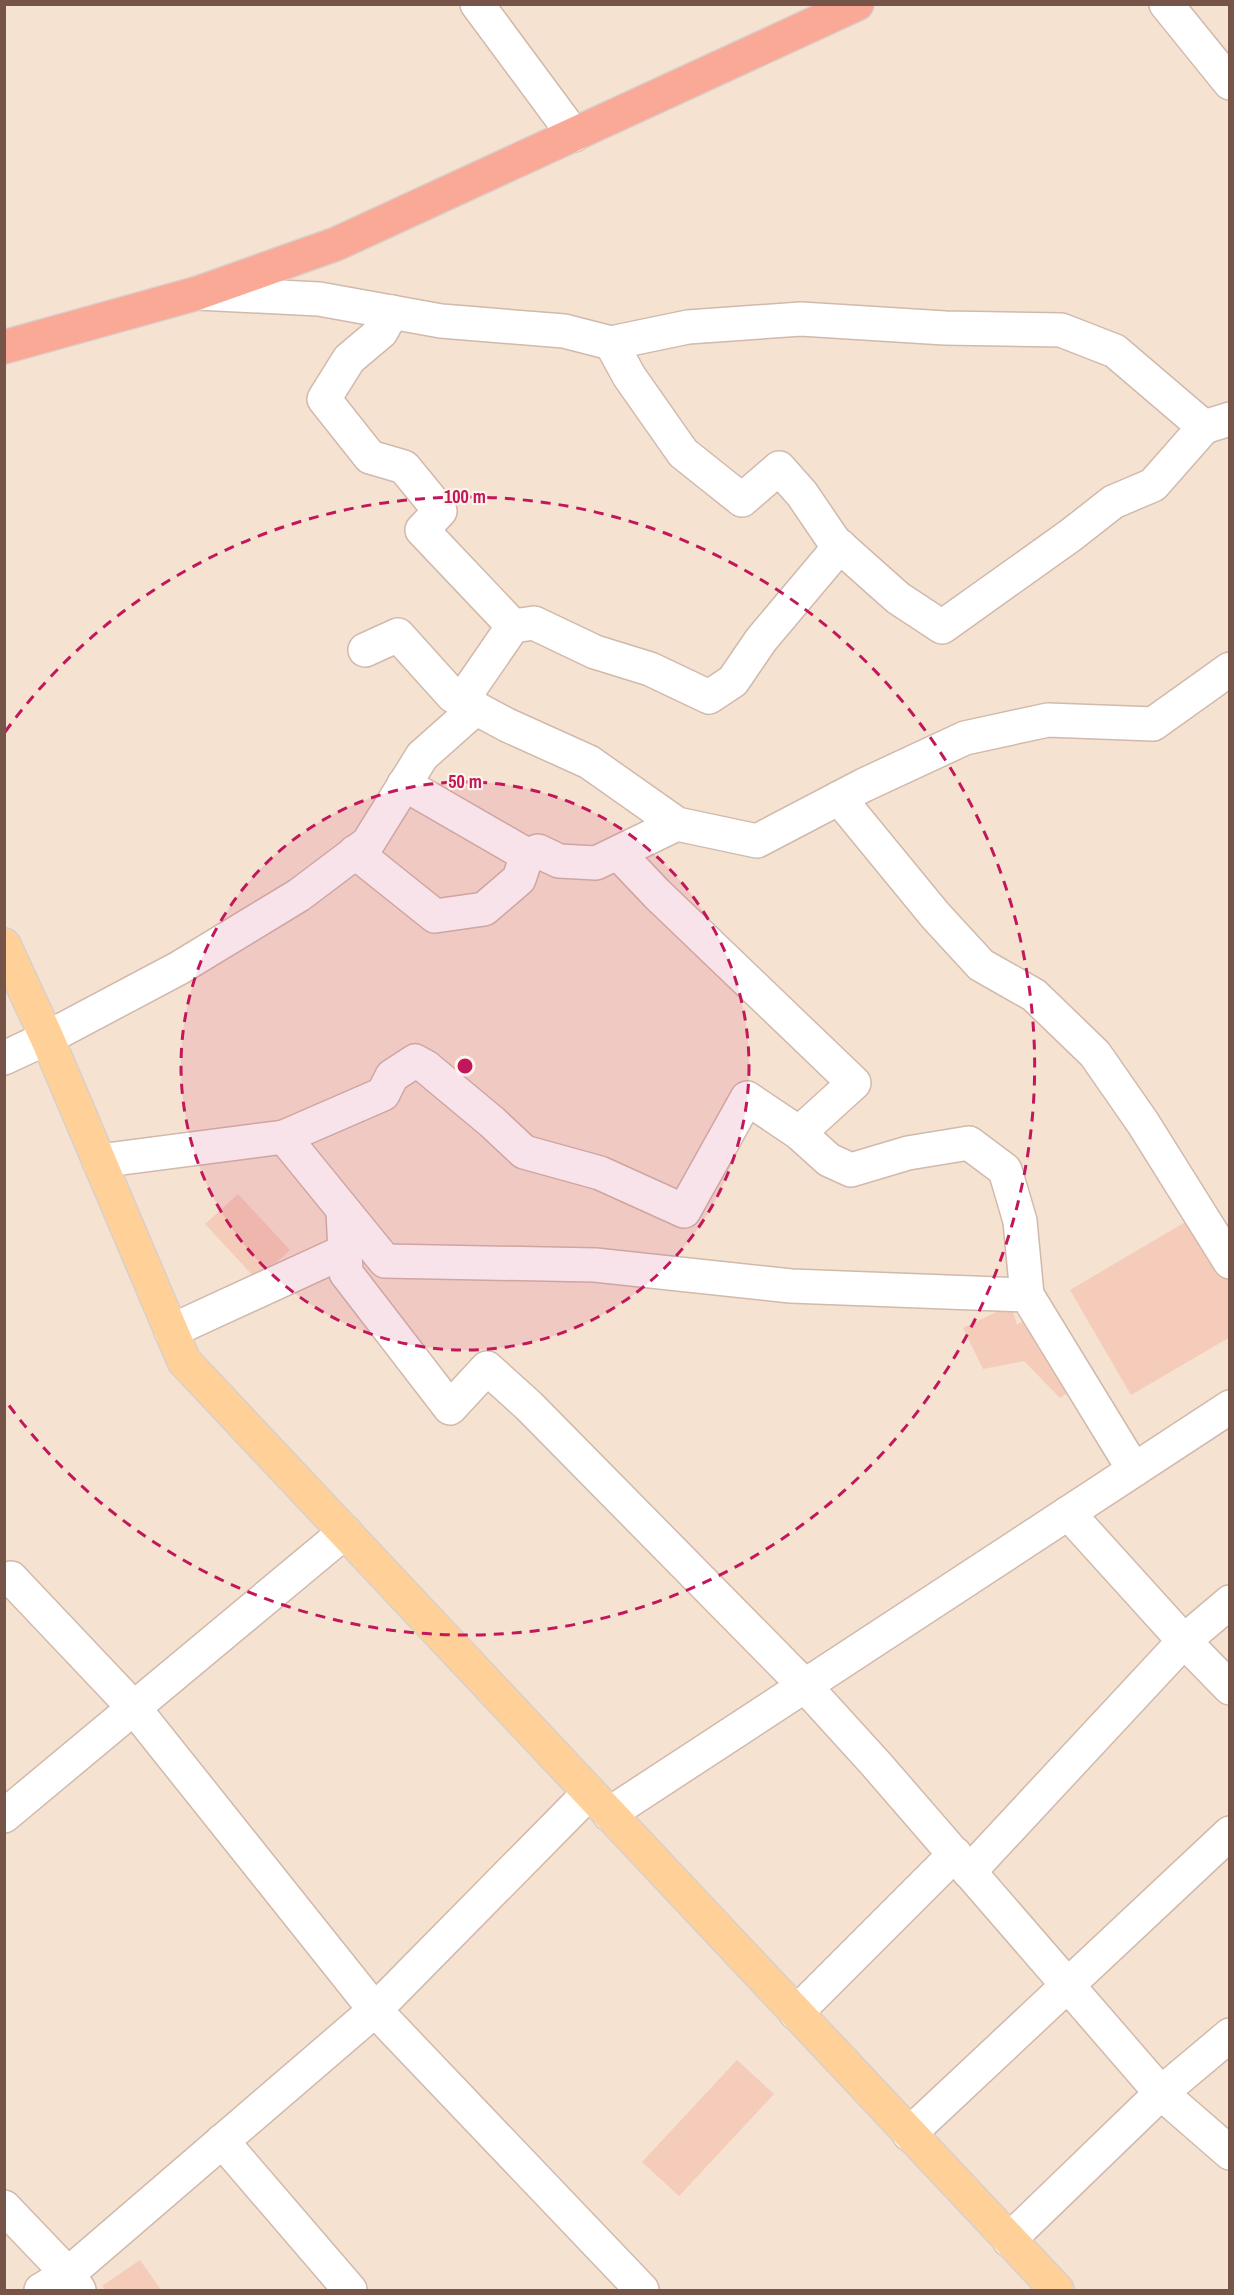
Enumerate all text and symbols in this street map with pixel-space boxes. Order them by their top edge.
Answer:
text: 100 m [444,484,486,509]
text: 50 m [448,769,482,794]
centre of rings [455,1056,475,1076]

